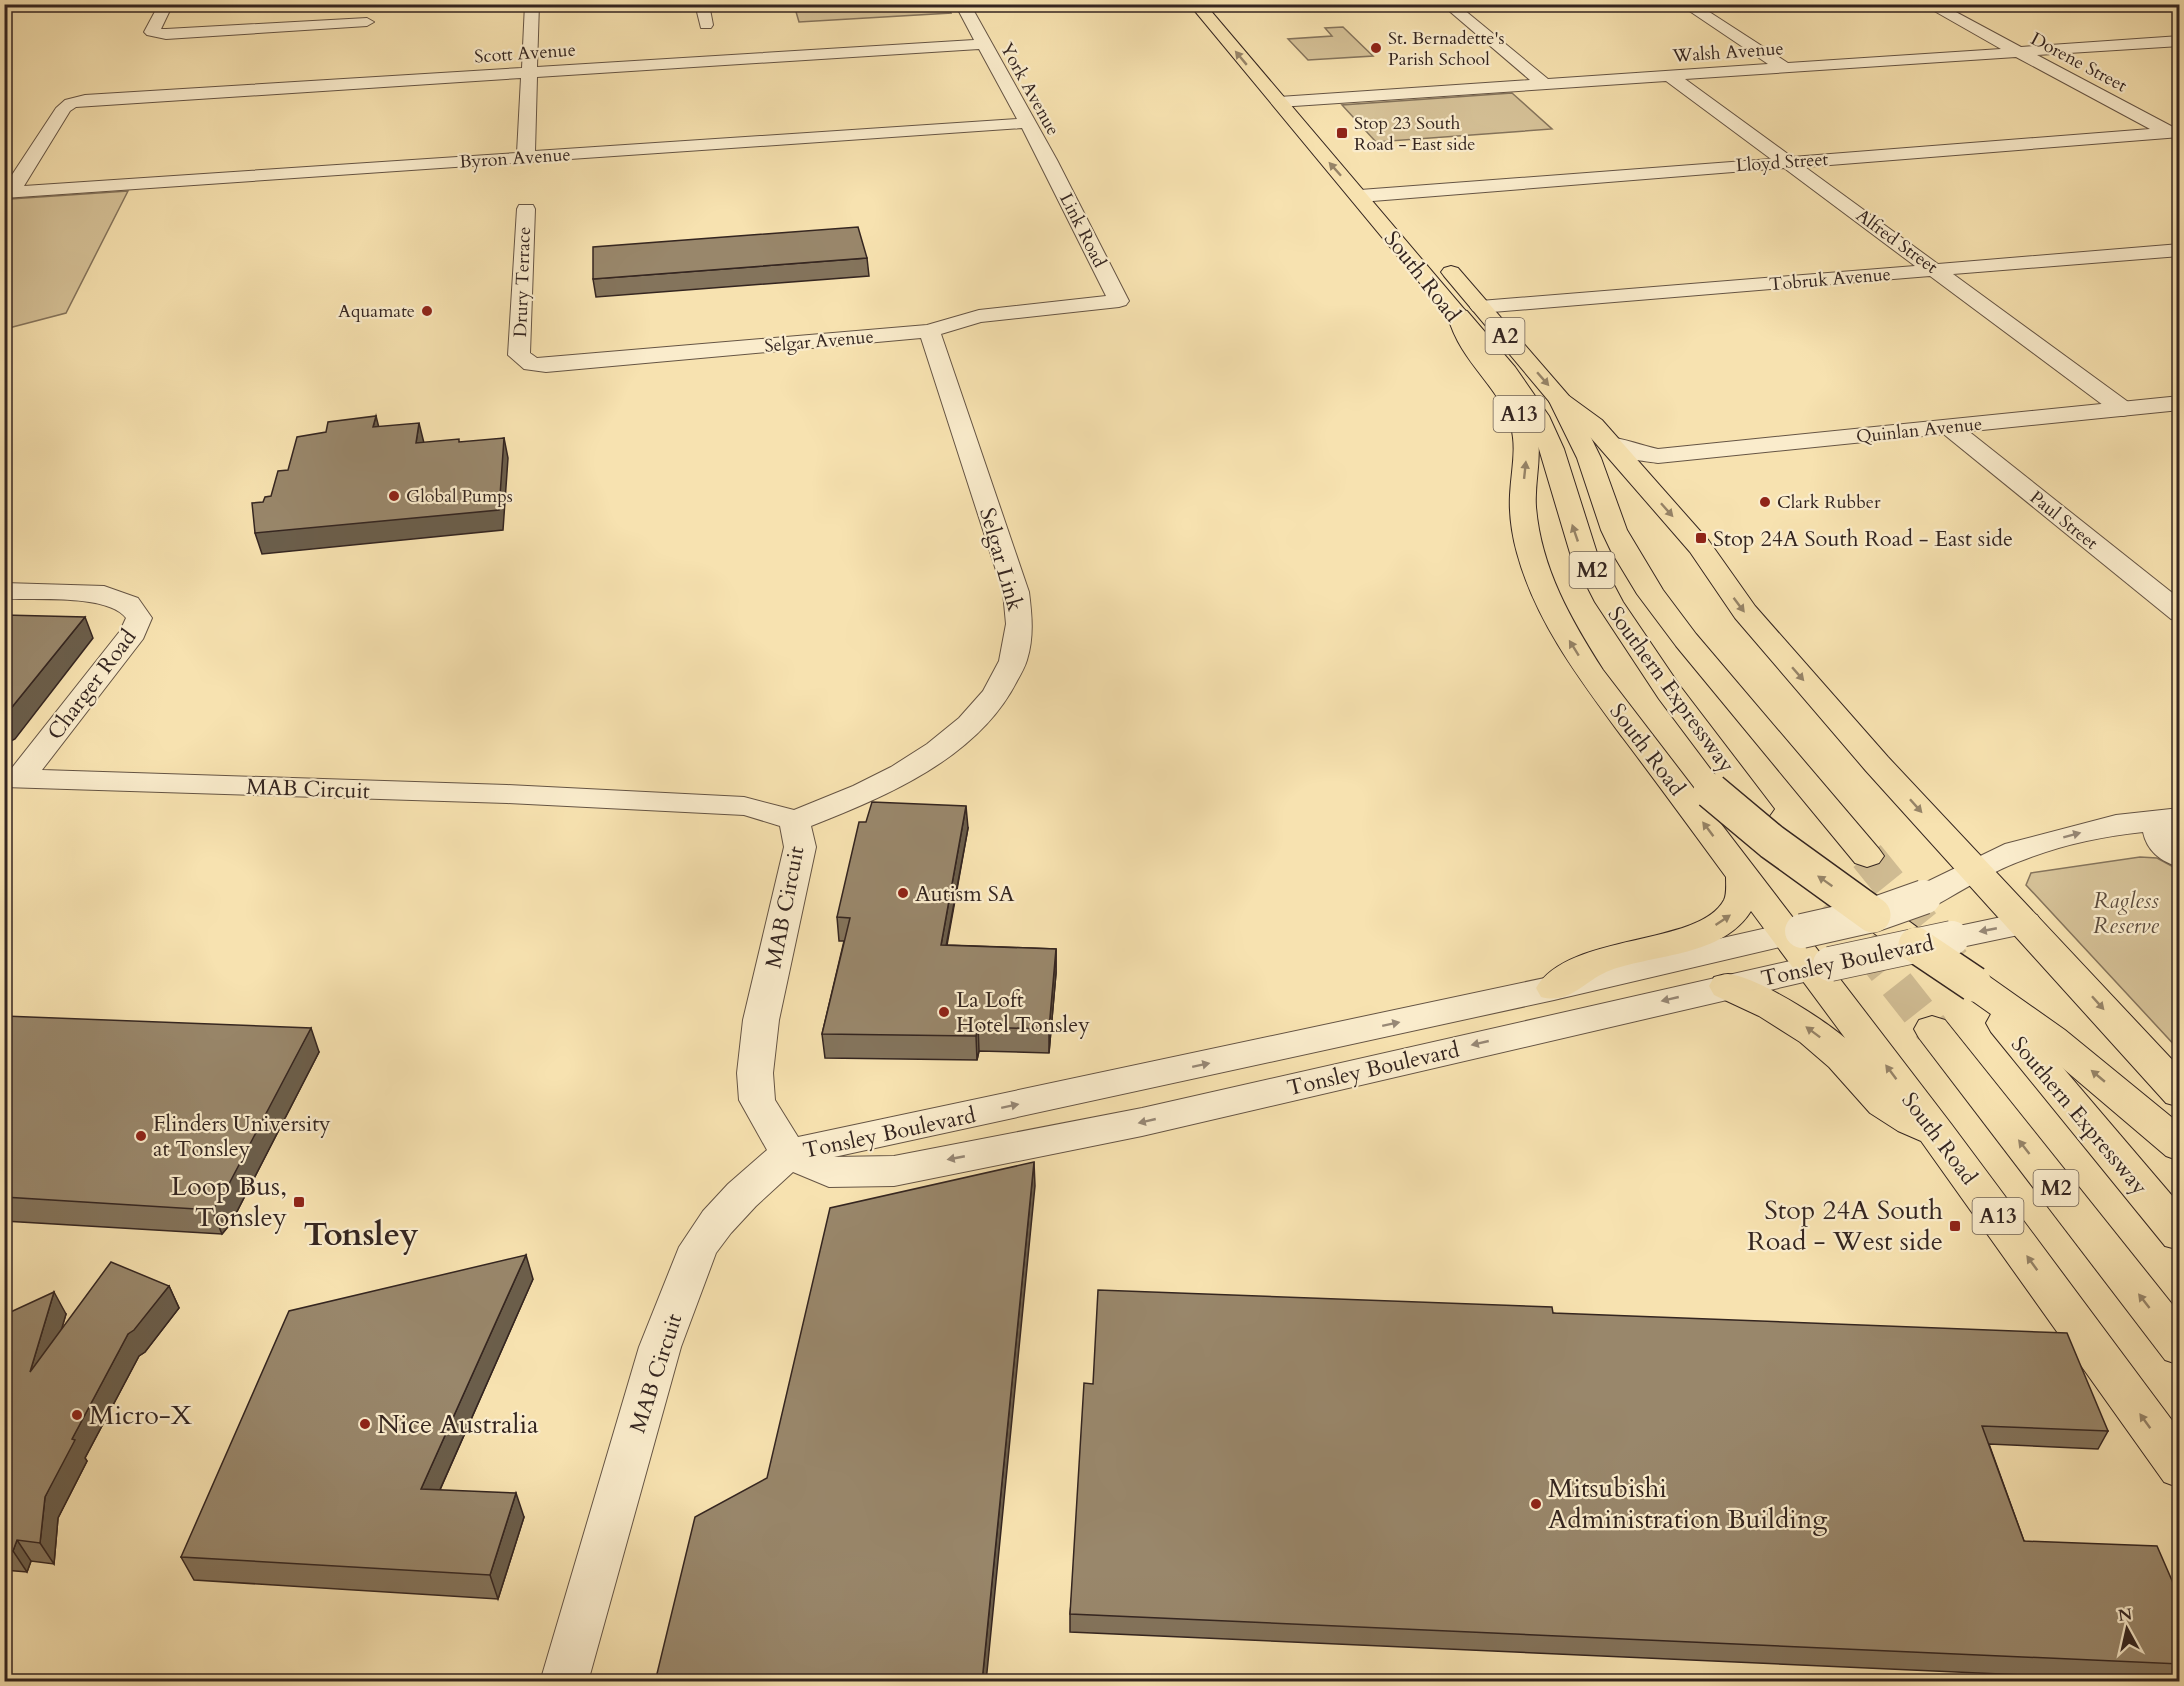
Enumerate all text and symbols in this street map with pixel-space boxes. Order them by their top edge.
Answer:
place label: St. Bernadette's Parish School [1388,26,1505,72]
street label: Dorene Street [2026,27,2132,98]
street label: Walsh Avenue [1671,36,1784,69]
street label: Scott Avenue [474,37,577,70]
street label: York Avenue [994,38,1065,140]
marker: St. Bernadette's Parish School [1369,41,1383,55]
one-way arrow [1235,51,1248,66]
place label: Stop 23 South Road - East side [1354,111,1476,157]
marker: Stop 23 South Road - East side [1335,126,1349,140]
street label: Byron Avenue [459,142,572,175]
street label: Lloyd Street [1735,147,1829,178]
one-way arrow [1329,162,1342,177]
street label: Link Road [1053,189,1112,272]
street label: Alfred Street [1851,203,1943,280]
street label: South Road [1377,225,1468,329]
street label: Drury Terrace [508,226,537,338]
street label: Tobruk Avenue [1768,262,1892,297]
place label: Aquamate [338,299,415,324]
marker: Aquamate [420,304,434,318]
road number: A2 [1486,318,1524,354]
street label: Selgar Avenue [763,324,875,359]
one-way arrow [1536,371,1549,387]
road number: A13 [1494,396,1544,432]
street label: Quinlan Avenue [1855,411,1983,450]
one-way arrow [1520,460,1530,479]
place label: Global Pumps [406,484,513,509]
street label: Paul Street [2024,485,2103,556]
marker: Global Pumps [387,489,401,503]
place label: Clark Rubber [1777,490,1881,515]
marker: Clark Rubber [1758,495,1772,509]
one-way arrow [1661,502,1674,518]
street label: Selgar Link [972,504,1030,615]
one-way arrow [1570,524,1580,542]
place label: Stop 24A South Road - East side [1713,524,2013,554]
marker: Stop 24A South Road - East side [1694,531,1708,545]
road number: M2 [1570,552,1614,588]
one-way arrow [1733,597,1746,613]
street label: Southern Expressway [1601,601,1742,779]
street label: Charger Road [40,623,143,746]
one-way arrow [1569,640,1580,656]
one-way arrow [1791,666,1804,681]
street label: South Road [1603,697,1692,802]
street label: MAB Circuit [246,772,370,806]
one-way arrow [1908,799,1922,813]
one-way arrow [1702,821,1714,837]
one-way arrow [2063,830,2082,840]
street label: MAB Circuit [758,844,811,971]
one-way arrow [1817,876,1833,887]
place label: Autism SA [915,879,1015,909]
marker: Autism SA [896,886,910,900]
park label: Ragless Reserve [2093,886,2159,941]
one-way arrow [1715,915,1731,926]
one-way arrow [1979,926,1998,935]
street label: Tonsley Boulevard [1758,928,1937,994]
place label: La Loft Hotel Tonsley [956,985,1090,1040]
one-way arrow [1661,995,1680,1005]
one-way arrow [2091,996,2105,1011]
marker: La Loft Hotel Tonsley [937,1005,951,1019]
one-way arrow [1382,1018,1401,1028]
one-way arrow [1805,1027,1820,1039]
street label: Southern Expressway [2004,1030,2155,1201]
street label: Tonsley Boulevard [1284,1035,1463,1103]
one-way arrow [1471,1039,1490,1049]
one-way arrow [1192,1060,1211,1069]
one-way arrow [1884,1064,1897,1080]
one-way arrow [2090,1071,2105,1083]
street label: South Road [1895,1086,1984,1191]
street label: Tonsley Boulevard [800,1100,979,1166]
one-way arrow [1001,1101,1020,1110]
place label: Flinders University at Tonsley [153,1109,331,1164]
one-way arrow [1138,1116,1157,1126]
marker: Flinders University at Tonsley [134,1129,148,1143]
one-way arrow [2018,1140,2030,1155]
one-way arrow [946,1154,965,1163]
place label: Loop Bus, Tonsley [171,1168,287,1236]
road number: M2 [2034,1170,2078,1206]
place label: Stop 24A South Road - West side [1747,1192,1943,1260]
marker: Loop Bus, Tonsley [292,1195,306,1209]
road number: A13 [1972,1198,2024,1234]
district label: Tonsley [304,1212,419,1257]
marker: Stop 24A South Road - West side [1948,1219,1962,1233]
one-way arrow [2026,1255,2038,1270]
one-way arrow [2137,1293,2150,1309]
street label: MAB Circuit [623,1310,689,1437]
place label: Micro-X [89,1397,193,1434]
place label: Nice Australia [377,1406,539,1443]
marker: Micro-X [70,1408,84,1422]
one-way arrow [2139,1413,2151,1429]
marker: Nice Australia [358,1417,372,1431]
place label: Mitsubishi Administration Building [1548,1470,1828,1538]
marker: Mitsubishi Administration Building [1529,1497,1543,1511]
north arrow [2097,1599,2157,1659]
text: N [2117,1603,2134,1627]

